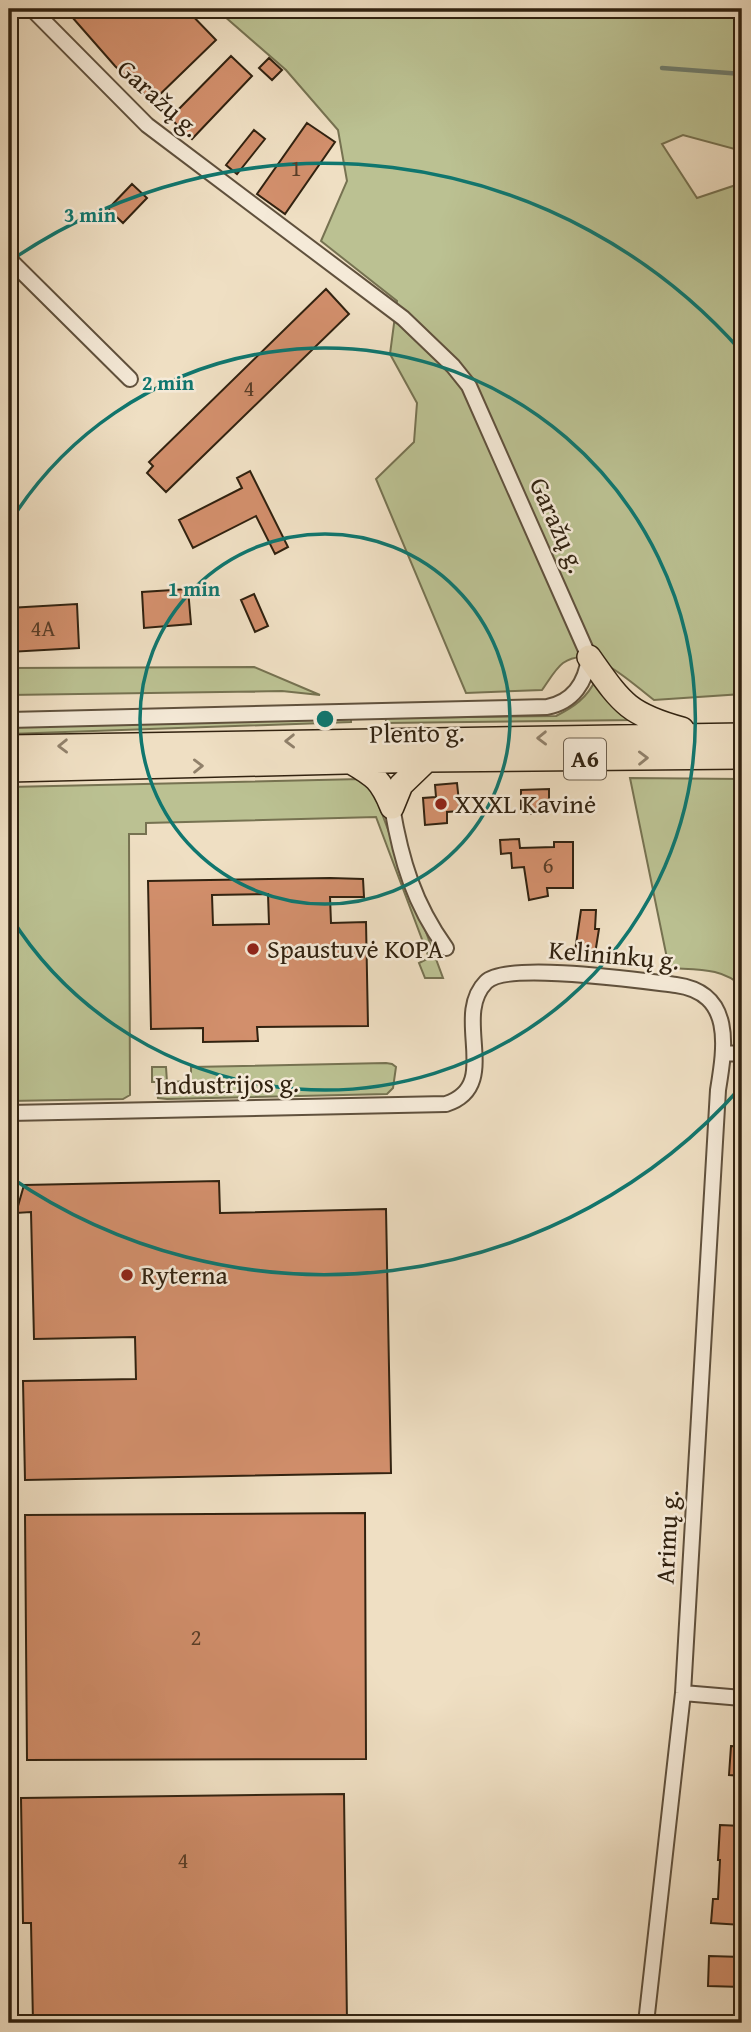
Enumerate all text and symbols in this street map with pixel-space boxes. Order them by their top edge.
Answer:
street label: Garažų g. [109,49,210,146]
house number: 1 [290,151,302,184]
text: 3 min [64,199,117,230]
text: 2 min [142,367,195,398]
house number: 4 [243,371,255,404]
street label: Garažų g. [520,471,597,579]
text: 1 min [168,573,221,604]
house number: 4A [30,611,56,644]
centre of rings [313,707,337,731]
street label: Plento g. [369,712,465,753]
one-way arrow [537,730,547,746]
one-way arrow [285,733,295,749]
one-way arrow [57,738,68,753]
road number: A6 [564,738,606,780]
one-way arrow [638,750,648,766]
one-way arrow [194,758,204,774]
place label: XXXL Kavinė [455,784,596,823]
marker: XXXL Kavinė [433,796,449,812]
house number: 6 [542,848,554,881]
place label: Spaustuvė KOPA [267,929,443,968]
street label: Kelininkų g. [547,929,681,980]
marker: Spaustuvė KOPA [245,941,261,957]
street label: Industrijos g. [155,1063,299,1104]
place label: Ryterna [141,1255,229,1294]
marker: Ryterna [119,1267,135,1283]
street label: Arimų g. [645,1489,688,1585]
house number: 2 [190,1620,202,1653]
house number: 4 [177,1843,189,1876]

